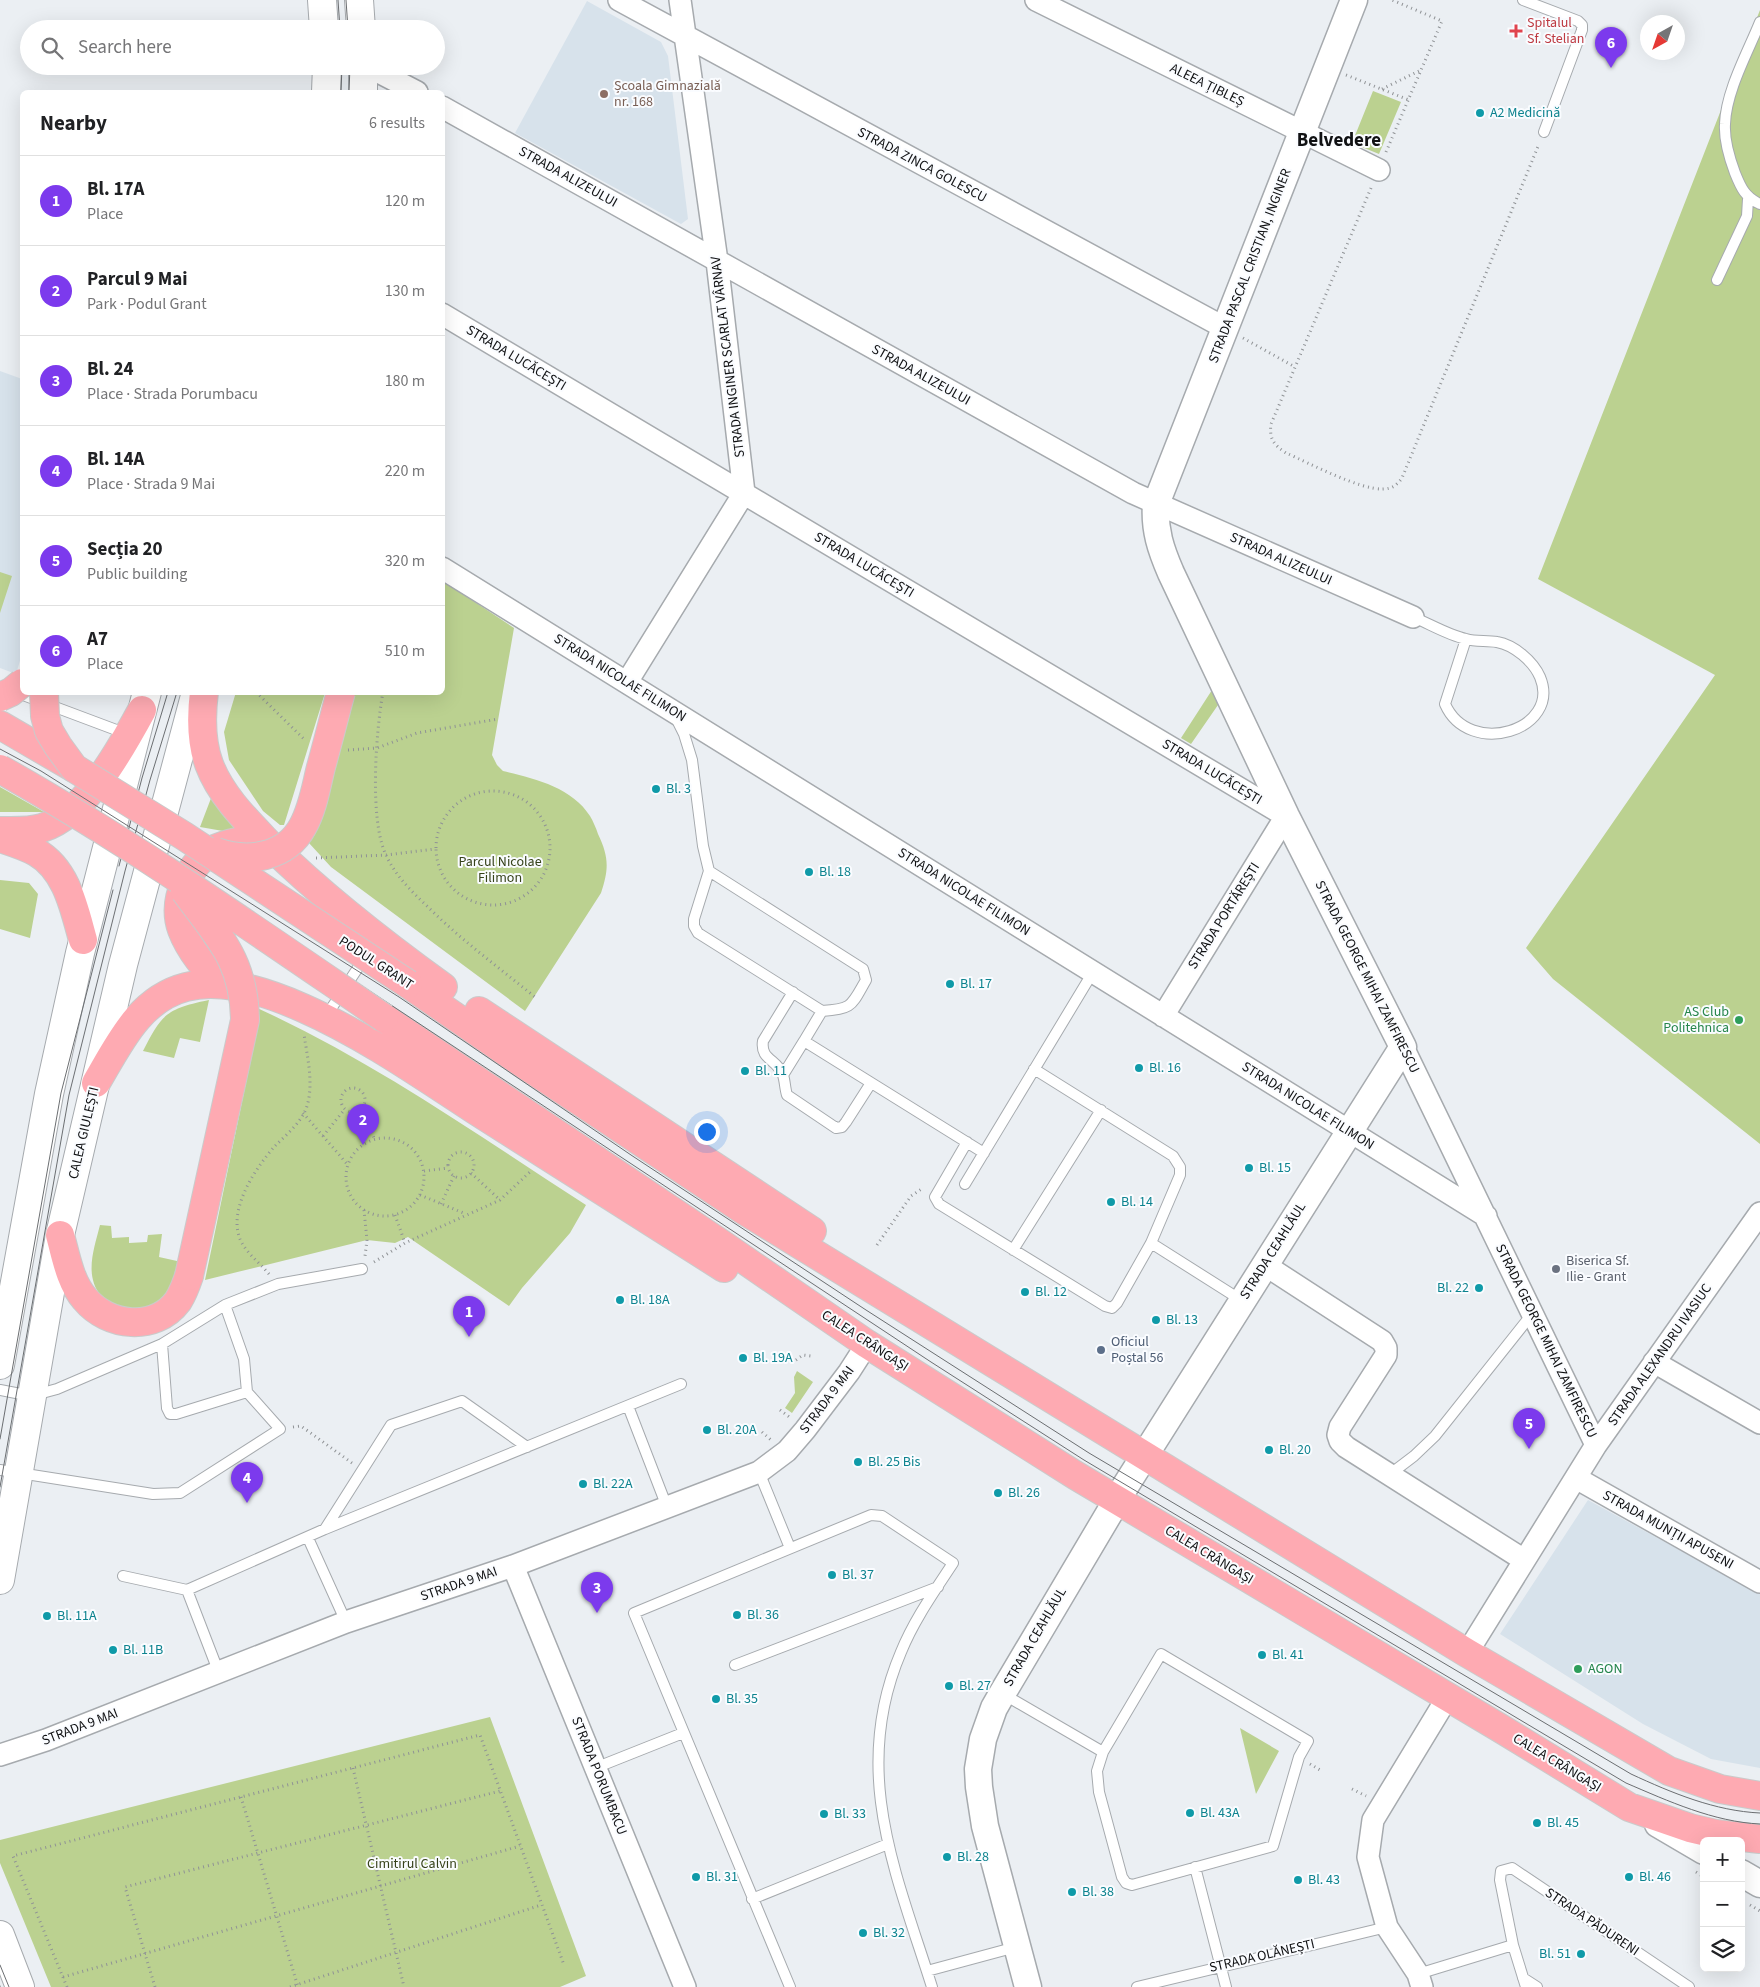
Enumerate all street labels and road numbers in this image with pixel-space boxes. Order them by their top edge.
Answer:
street label: ALEEA ȚIBLEȘ [1166,58,1248,112]
street label: STRADA ZINCA GOLESCU [854,122,990,208]
street label: STRADA ALIZEULUI [515,142,621,212]
street label: STRADA PASCAL CRISTIAN, INGINER [1204,166,1296,366]
street label: STRADA INGINER SCARLAT VÂRNAV [706,254,750,459]
street label: STRADA LUCĂCEȘTI [462,320,570,396]
street label: STRADA ALIZEULUI [868,340,974,410]
street label: STRADA LUCĂCEȘTI [810,527,918,603]
street label: STRADA ALIZEULUI [1227,527,1335,591]
street label: STRADA NICOLAE FILIMON [550,629,690,727]
street label: STRADA LUCĂCEȘTI [1158,734,1266,810]
street label: STRADA NICOLAE FILIMON [894,843,1034,941]
street label: STRADA PORTĂREȘTI [1183,859,1265,973]
street label: STRADA GEORGE MIHAI ZAMFIRESCU [1310,877,1424,1077]
street label: PODUL GRANT [335,931,418,995]
street label: STRADA NICOLAE FILIMON [1238,1057,1378,1155]
street label: CALEA GIULEȘTI [64,1085,104,1181]
street label: STRADA CEAHLĂUL [1235,1198,1311,1303]
street label: STRADA GEORGE MIHAI ZAMFIRESCU [1490,1241,1602,1441]
street label: STRADA ALEXANDRU IVASIUC [1603,1280,1717,1430]
street label: CALEA CRÂNGAȘI [818,1305,912,1377]
street label: STRADA 9 MAI [795,1362,859,1438]
street label: STRADA MUNȚII APUSENI [1599,1486,1737,1574]
street label: CALEA CRÂNGAȘI [1161,1521,1257,1589]
street label: STRADA 9 MAI [418,1561,500,1607]
street label: STRADA CEAHLĂUL [999,1584,1072,1690]
street label: STRADA 9 MAI [39,1703,121,1751]
street label: STRADA PORUMBACU [566,1714,632,1838]
street label: CALEA CRÂNGAȘI [1509,1729,1605,1797]
street label: STRADA PĂDURENI [1541,1883,1643,1961]
street label: STRADA OLĂNEȘTI [1207,1934,1317,1978]

